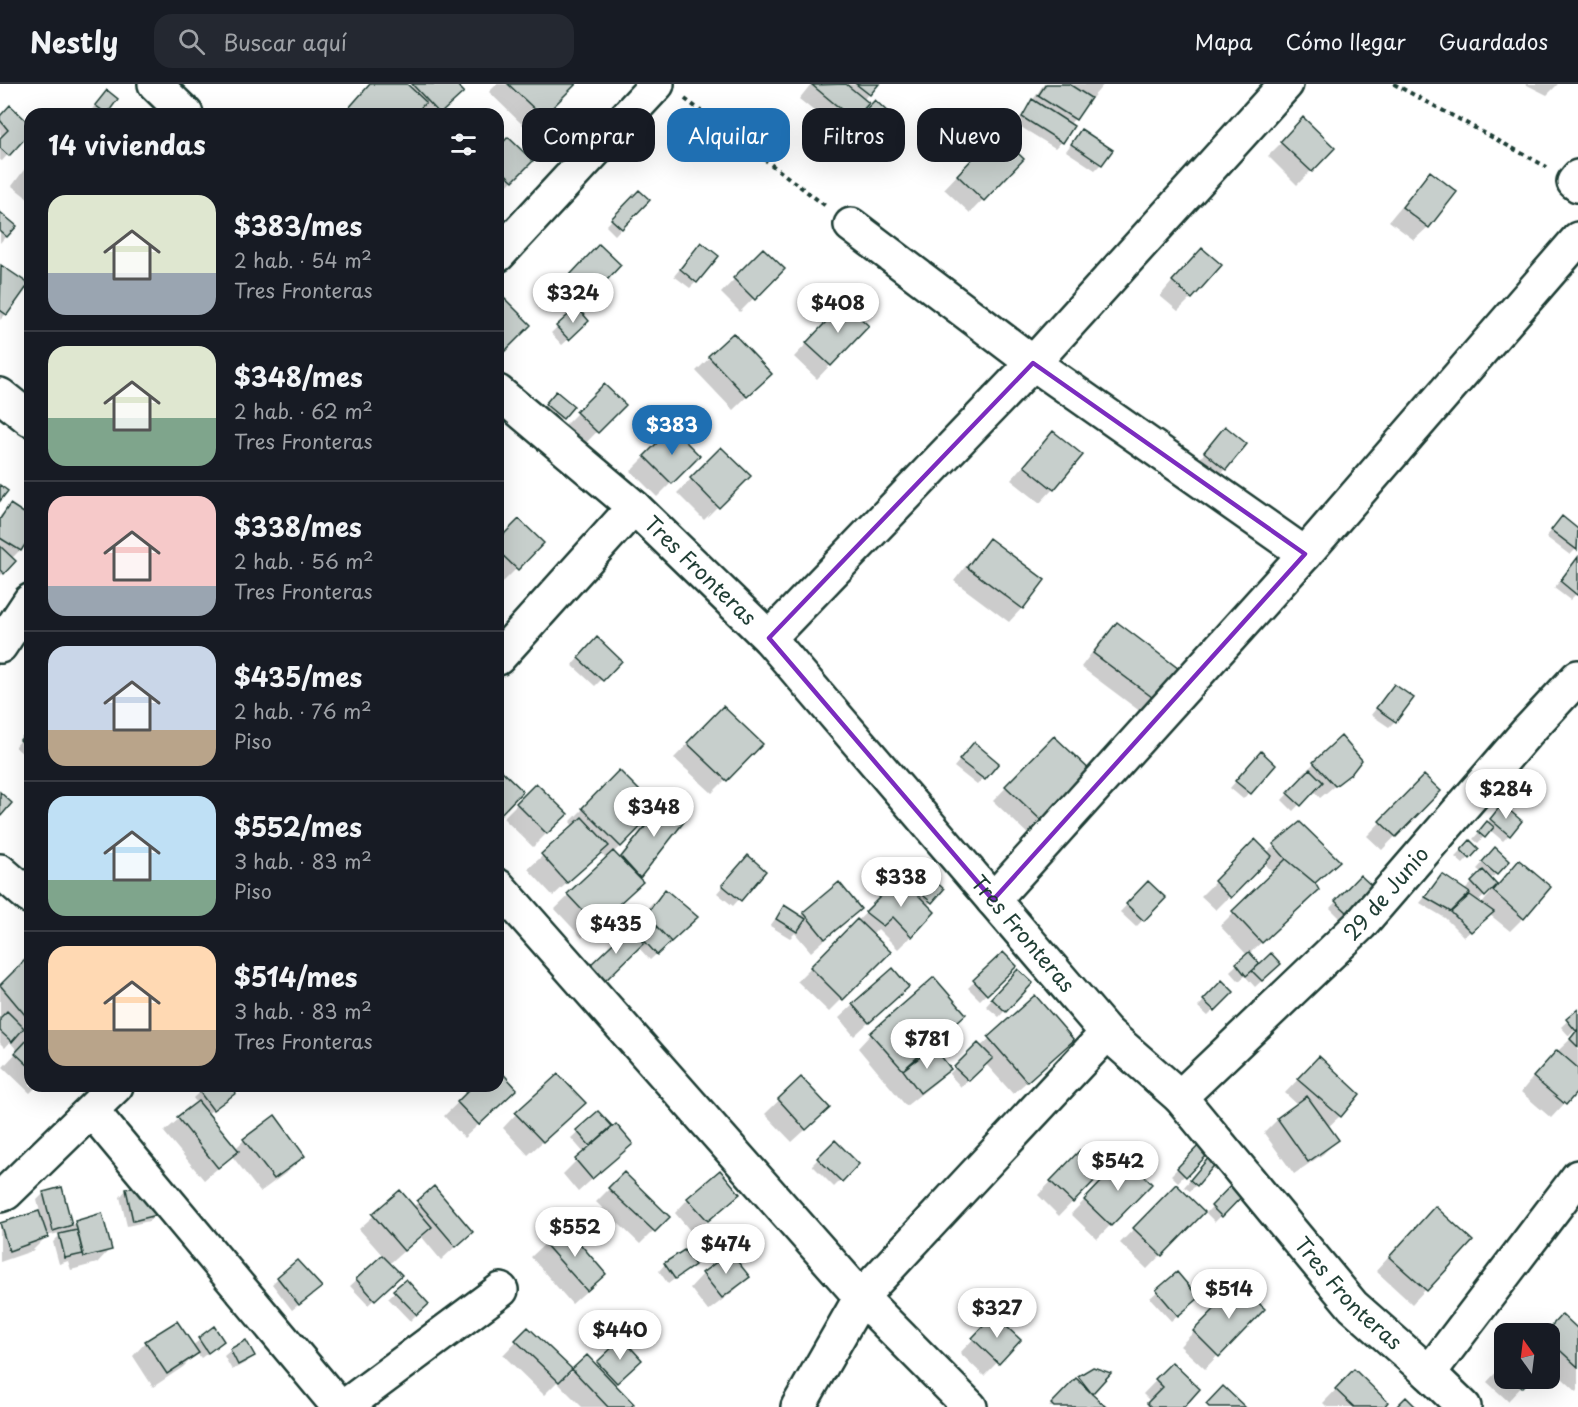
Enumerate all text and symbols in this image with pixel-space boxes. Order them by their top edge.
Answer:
search box [154,14,574,68]
text: Nestly [30,20,118,63]
icon: search [175,25,208,58]
text: Buscar aquí [223,25,347,58]
text: Mapa [1195,25,1253,57]
text: Cómo llegar [1286,25,1406,57]
text: Guardados [1439,25,1548,57]
chip: Comprar [522,108,655,162]
chip: Alquilar [667,108,790,162]
chip: Filtros [802,108,905,162]
chip: Nuevo [917,108,1022,162]
text: 14 viviendas [48,125,206,164]
icon: filters [447,128,480,161]
text: $383/mes [234,206,362,245]
icon: home [96,219,168,291]
text: 2 hab. · 54 m² [234,245,372,275]
pin: $324 [537,273,609,324]
text: Tres Fronteras [234,275,373,305]
text: $324 [547,277,599,307]
pin: $408 [802,283,874,334]
text: $408 [811,287,865,317]
text: $348/mes [234,357,363,396]
icon: home [96,370,168,442]
text: 2 hab. · 62 m² [234,396,373,426]
pin: $383 [636,405,708,456]
text: $383 [646,409,698,439]
text: Tres Fronteras [234,426,373,456]
text: $338/mes [234,507,362,546]
street label: Tres Fronteras [638,507,765,632]
icon: home [96,520,168,592]
text: 2 hab. · 56 m² [234,546,374,576]
text: Tres Fronteras [234,576,373,606]
text: $435/mes [234,657,362,696]
icon: home [96,670,168,742]
text: 2 hab. · 76 m² [234,696,371,726]
text: Piso [234,726,272,756]
pin: $284 [1470,769,1542,820]
text: $284 [1479,773,1533,803]
pin: $348 [618,787,690,838]
text: $348 [628,791,680,821]
text: $552/mes [234,807,362,846]
icon: home [96,820,168,892]
street label: 29 de Junio [1335,838,1436,947]
text: 3 hab. · 83 m² [234,846,372,876]
pin: $338 [865,857,937,908]
text: $338 [875,861,927,891]
street label: Tres Fronteras [964,867,1083,999]
text: Piso [234,876,272,906]
pin: $435 [580,904,652,955]
text: $435 [590,908,642,938]
text: $514/mes [234,957,358,996]
icon: home [96,970,168,1042]
text: 3 hab. · 83 m² [234,996,372,1026]
pin: $781 [891,1019,963,1070]
text: $781 [905,1023,949,1053]
text: Tres Fronteras [234,1026,373,1056]
pin: $542 [1082,1141,1154,1192]
text: $542 [1092,1145,1144,1175]
pin: $552 [539,1207,611,1258]
text: $552 [549,1211,601,1241]
pin: $474 [690,1224,762,1275]
text: $474 [701,1228,751,1258]
street label: Tres Fronteras [1288,1229,1410,1356]
pin: $514 [1193,1269,1265,1320]
text: $514 [1205,1273,1253,1303]
pin: $327 [961,1288,1033,1339]
text: $327 [972,1292,1022,1322]
pin: $440 [584,1310,656,1361]
text: $440 [592,1314,648,1344]
north arrow [1494,1323,1560,1389]
map controls [1494,1323,1560,1389]

